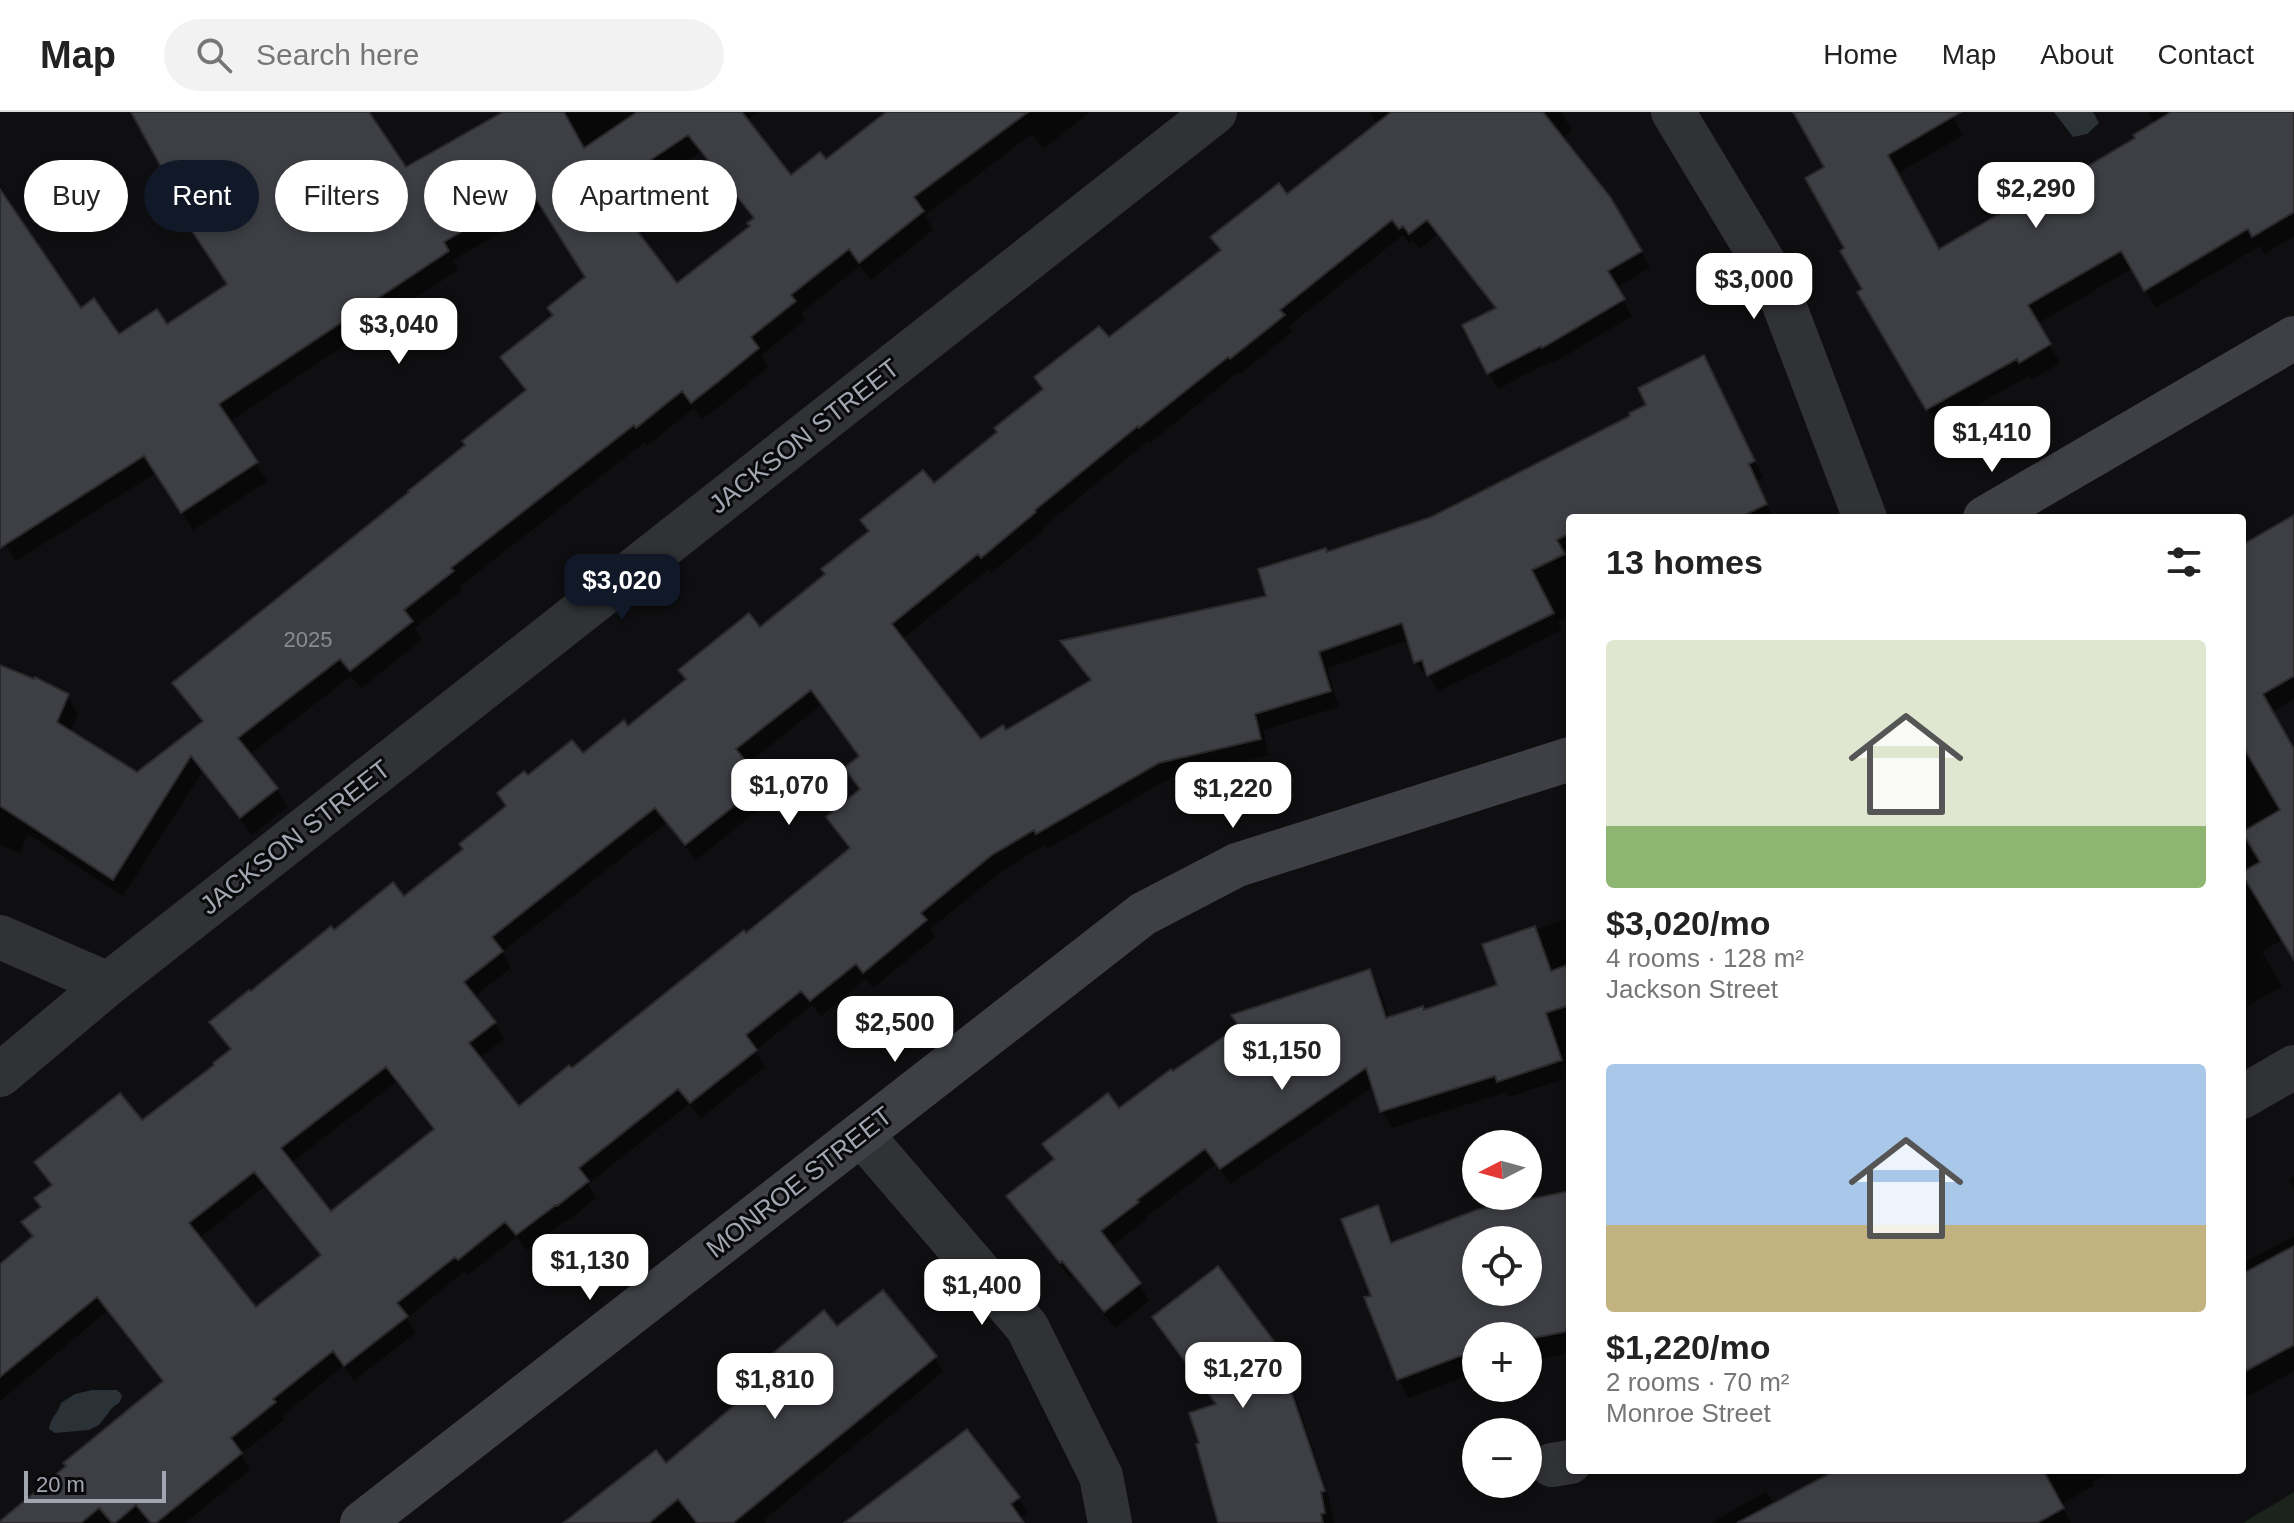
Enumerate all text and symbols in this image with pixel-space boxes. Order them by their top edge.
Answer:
search box [164,19,724,91]
icon: search [192,33,236,77]
text: Map [40,34,116,76]
text: Search here [256,38,419,71]
text: Home [1823,39,1898,70]
text: Map [1942,39,1996,70]
text: About [2040,39,2114,70]
text: Contact [2158,39,2254,70]
chip: Buy [24,160,128,232]
chip: Rent [144,160,259,232]
chip: Filters [275,160,408,232]
chip: New [424,160,536,232]
chip: Apartment [552,160,737,232]
pin: $2,290 [1971,162,2101,230]
text: $2,290 [1996,173,2076,203]
pin: $3,000 [1689,253,1819,321]
text: $3,000 [1714,264,1794,294]
pin: $3,040 [334,298,464,366]
text: $3,040 [359,309,439,339]
street label: JACKSON STREET [703,353,905,519]
pin: $1,410 [1927,406,2057,474]
text: $1,410 [1952,417,2032,447]
icon: filters [2162,540,2206,584]
text: 13 homes [1606,543,1763,581]
pin: $3,020 [557,554,687,622]
text: $3,020 [582,565,662,595]
house number: 2025 [284,627,332,652]
icon: home [1834,692,1978,836]
street label: JACKSON STREET [194,754,396,920]
pin: $1,070 [724,759,854,827]
pin: $1,220 [1168,762,1298,830]
text: $1,070 [749,770,829,800]
text: $1,220 [1193,773,1273,803]
text: $3,020/mo [1606,904,1770,942]
text: 4 rooms · 128 m² [1606,943,1804,973]
text: Jackson Street [1606,974,1778,1004]
pin: $2,500 [830,996,960,1064]
text: $2,500 [855,1007,935,1037]
pin: $1,150 [1217,1024,1347,1092]
text: $1,150 [1242,1035,1322,1065]
street label: MONROE STREET [700,1100,898,1264]
icon: home [1834,1116,1978,1260]
north arrow [1462,1130,1542,1210]
map controls [1462,1130,1542,1498]
button: locate [1462,1226,1542,1306]
pin: $1,130 [525,1234,655,1302]
text: $1,130 [550,1245,630,1275]
pin: $1,400 [917,1259,1047,1327]
text: $1,400 [942,1270,1022,1300]
button: + [1462,1322,1542,1402]
text: $1,220/mo [1606,1328,1770,1366]
pin: $1,270 [1178,1342,1308,1410]
pin: $1,810 [710,1353,840,1421]
text: $1,270 [1203,1353,1283,1383]
text: $1,810 [735,1364,815,1394]
text: 2 rooms · 70 m² [1606,1367,1790,1397]
text: Monroe Street [1606,1398,1771,1428]
button: − [1462,1418,1542,1498]
scale bar [24,1467,166,1503]
text: 20 m [36,1472,85,1497]

